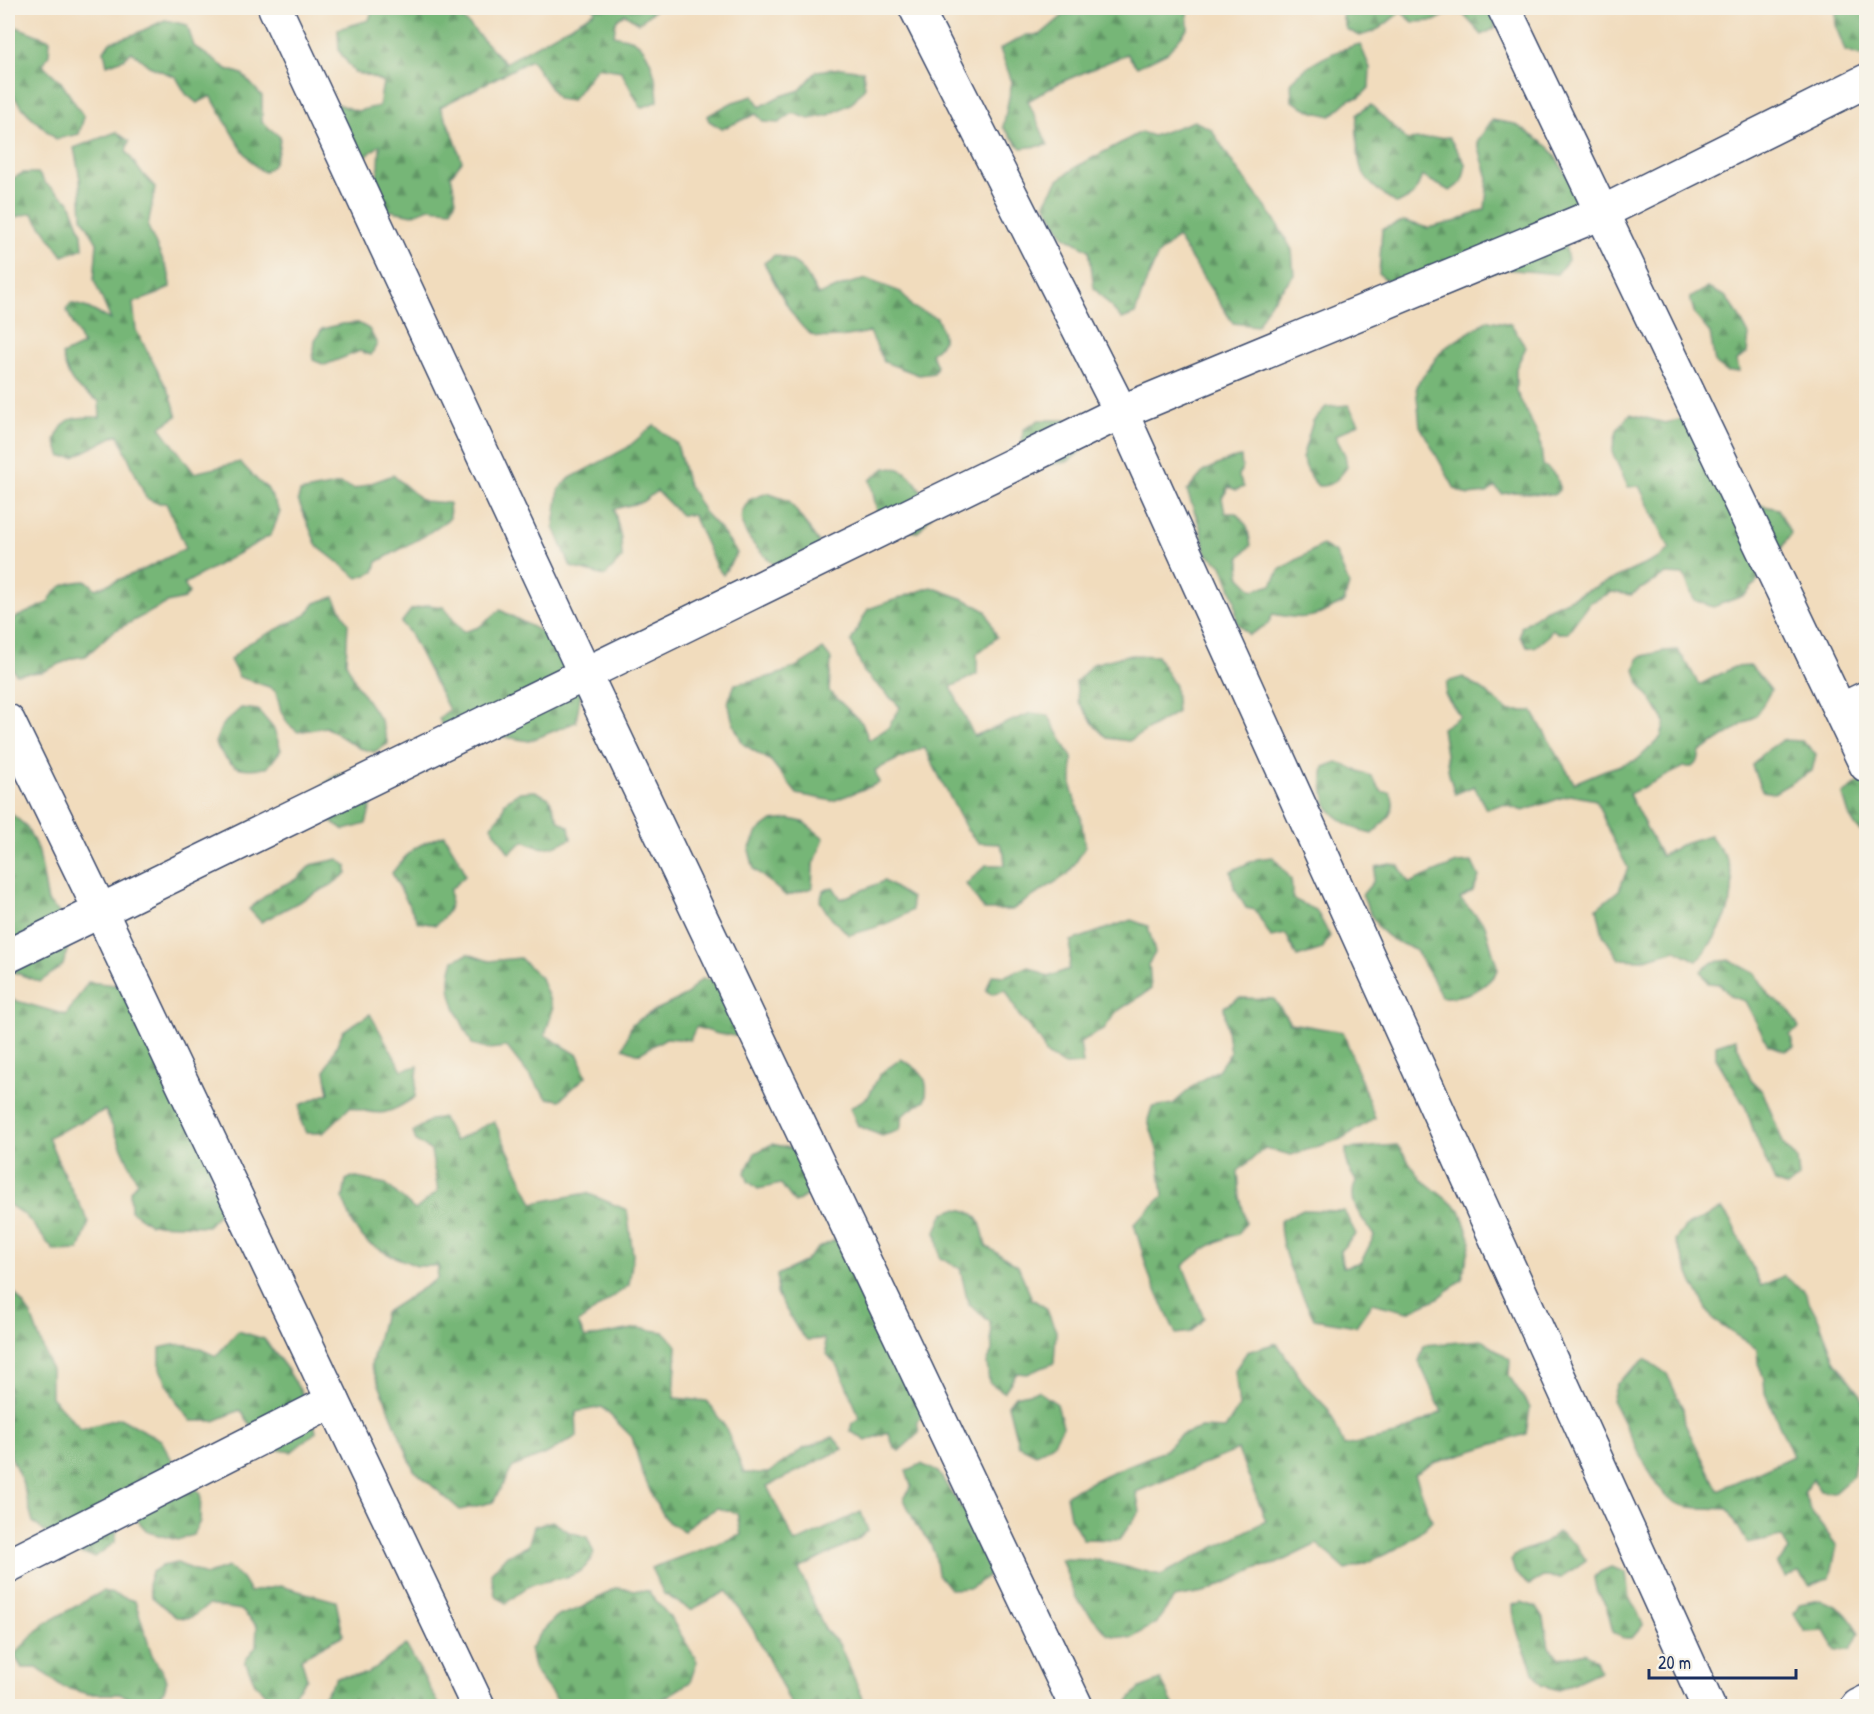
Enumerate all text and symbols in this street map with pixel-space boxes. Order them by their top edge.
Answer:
scale bar [1649,1642,1796,1680]
text: 20 m [1658,1650,1691,1675]

